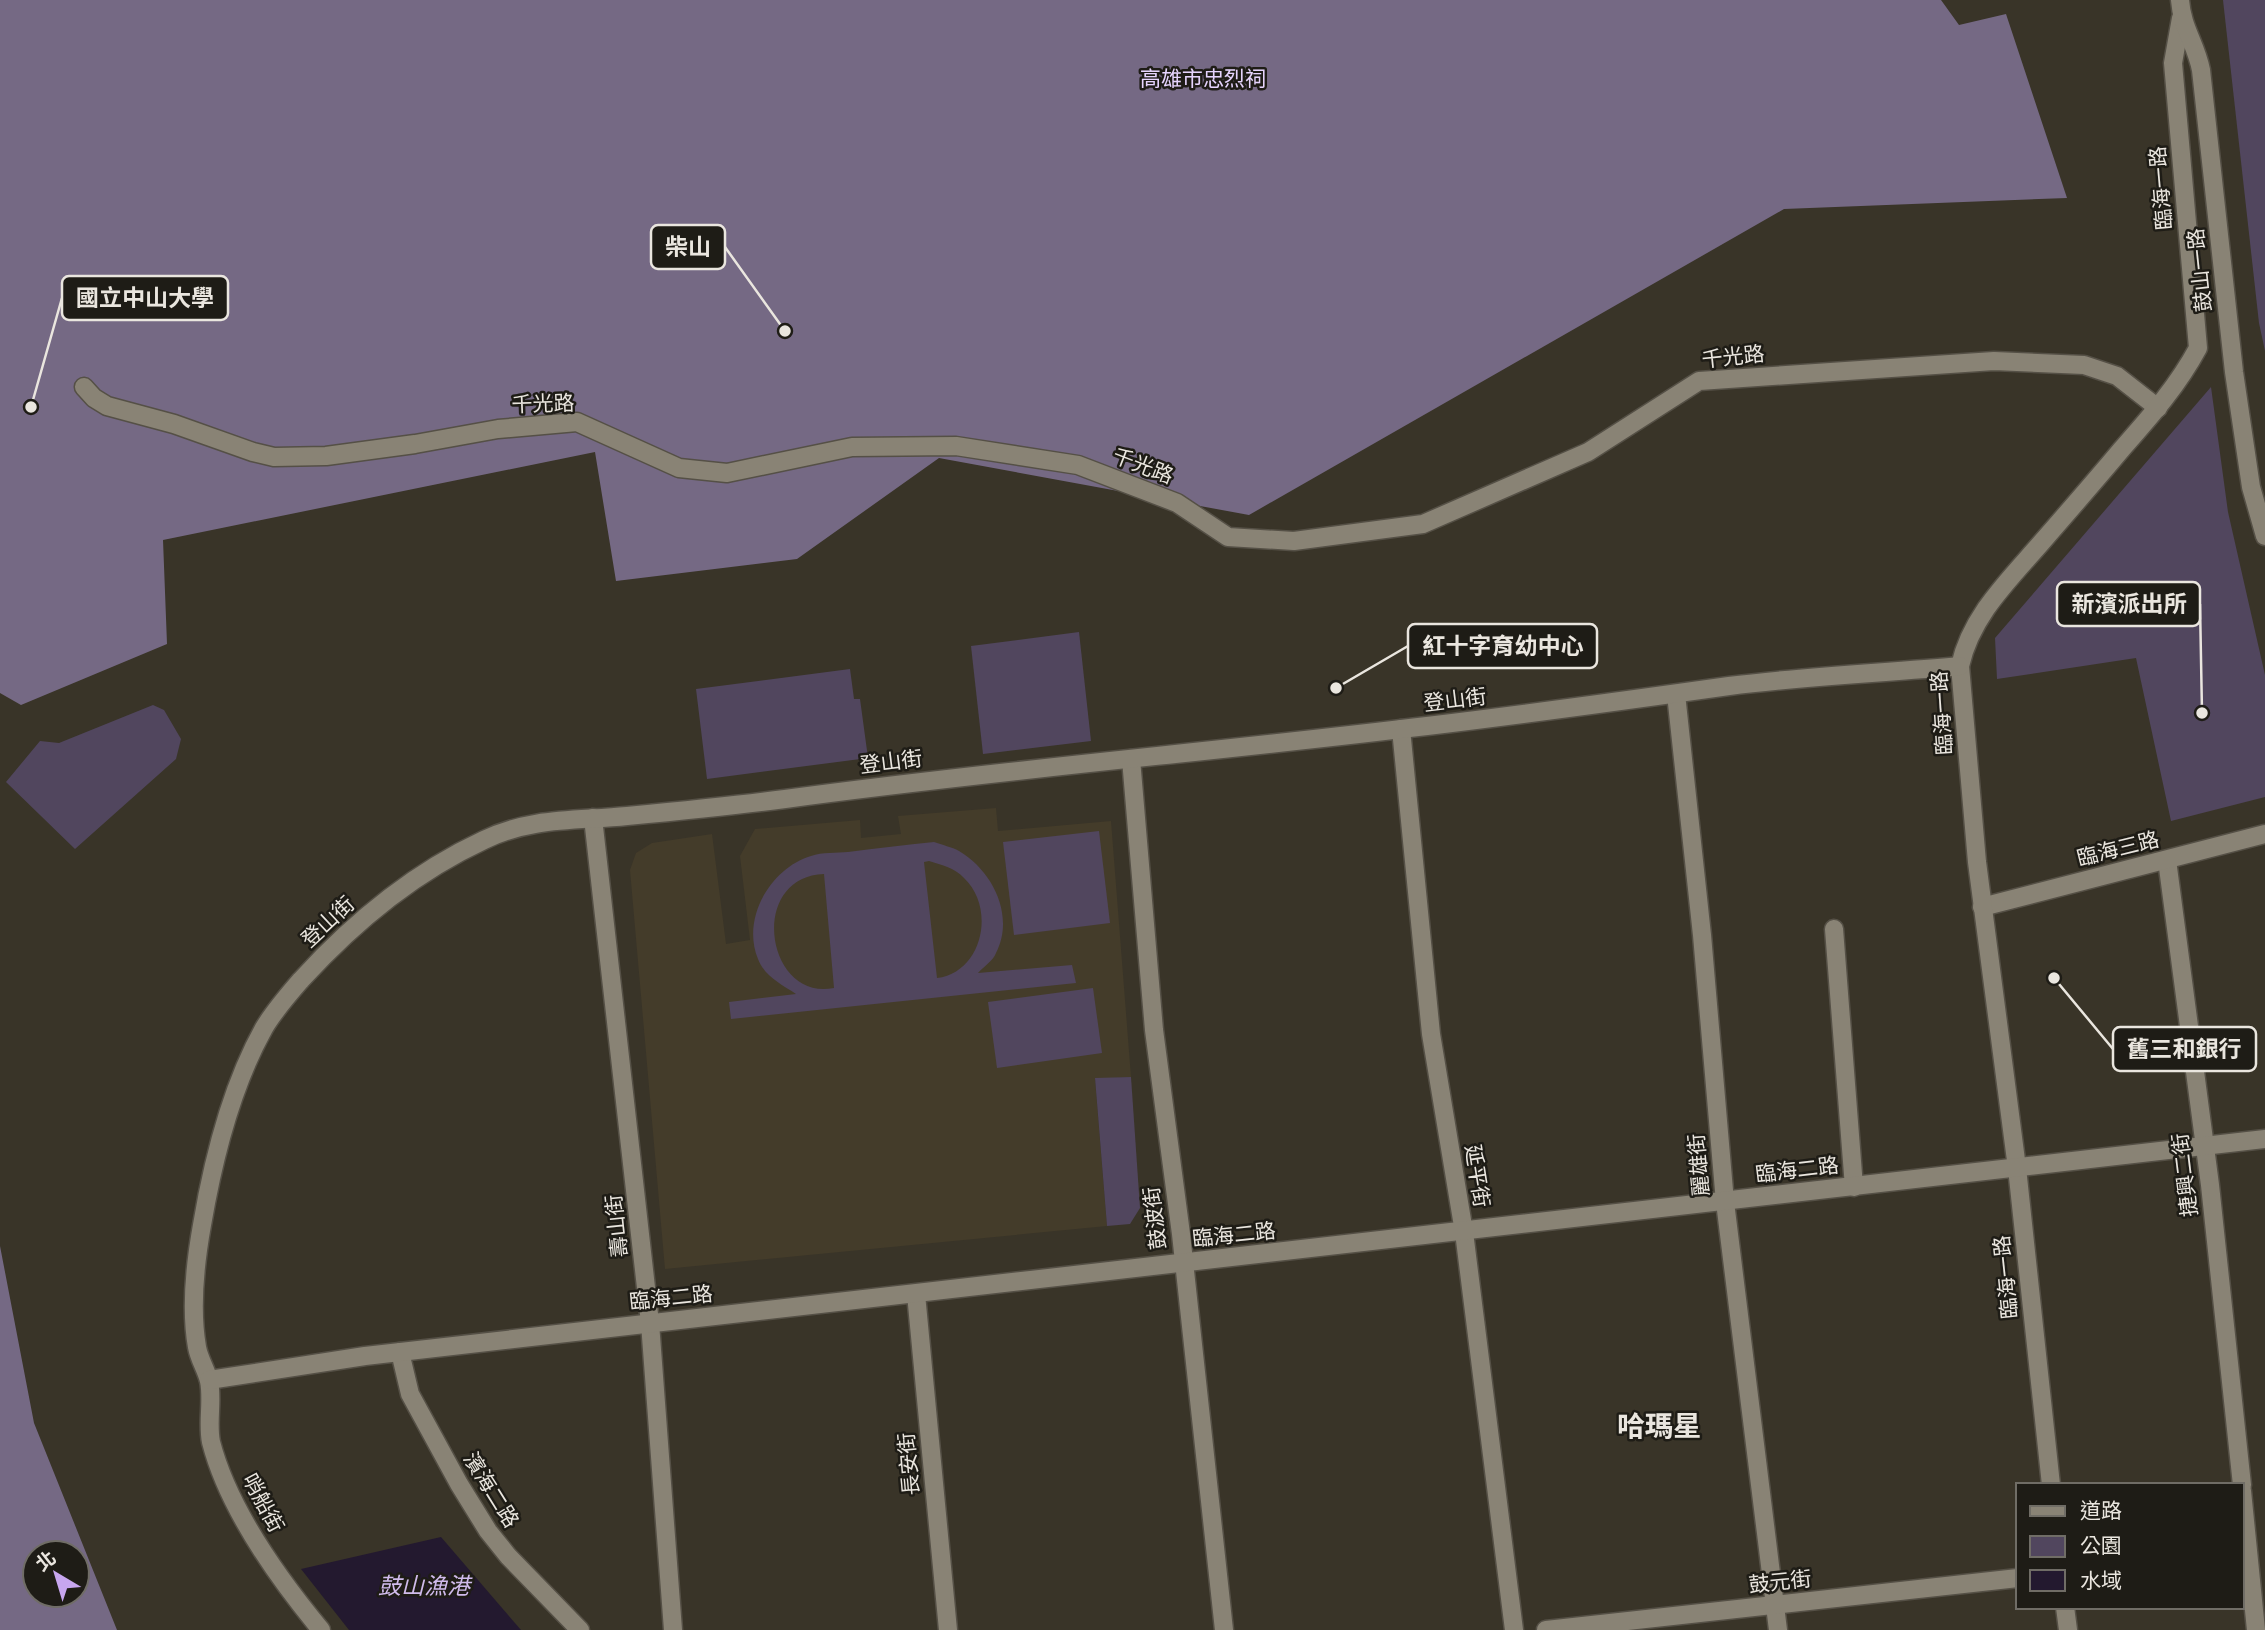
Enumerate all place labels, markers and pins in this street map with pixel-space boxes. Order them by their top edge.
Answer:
callout: 柴山 [651,225,725,269]
callout: 國立中山大學 [62,276,228,320]
callout: 新濱派出所 [2057,582,2200,626]
callout: 紅十字育幼中心 [1408,624,1597,668]
callout: 舊三和銀行 [2113,1027,2256,1071]

